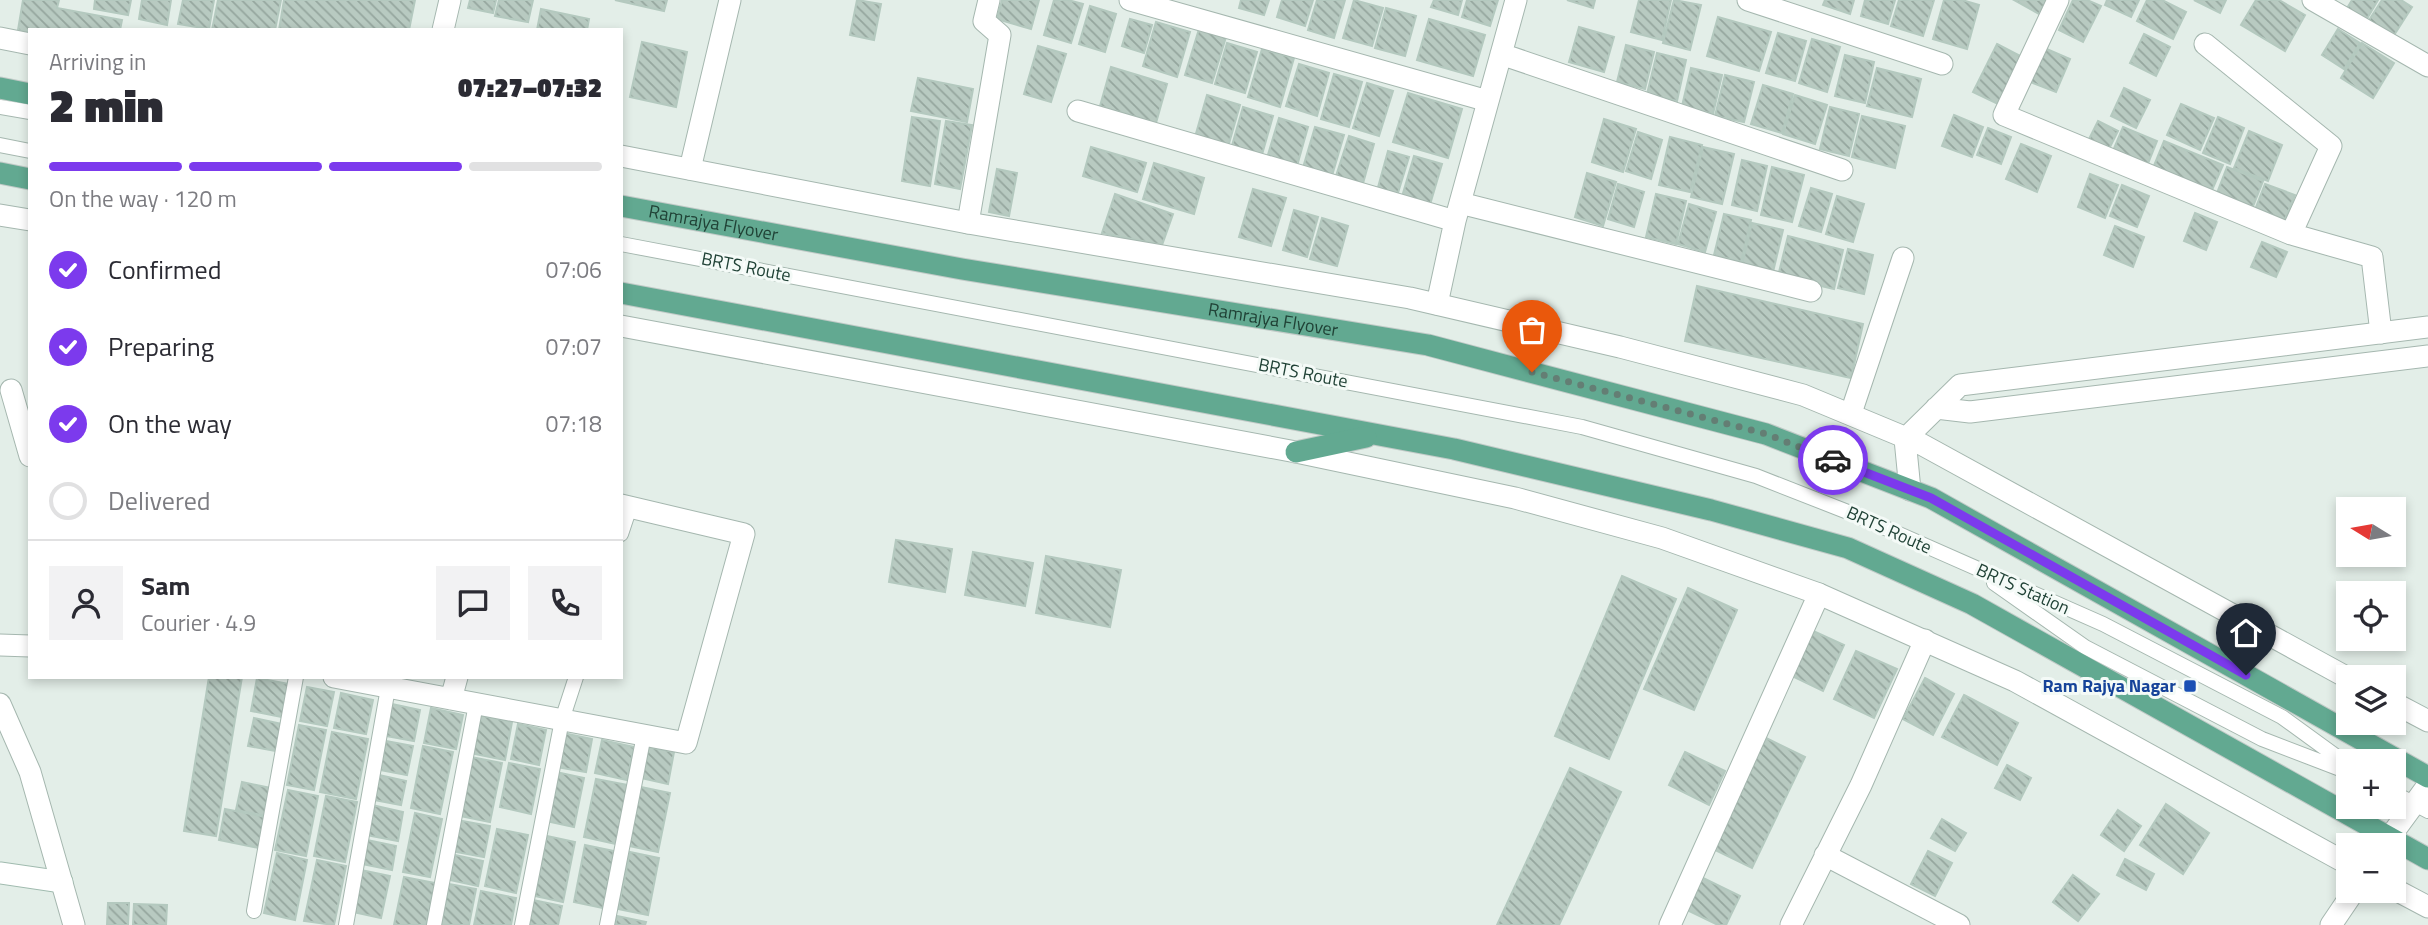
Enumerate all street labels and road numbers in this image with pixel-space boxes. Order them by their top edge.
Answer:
street label: Ramrajya Flyover [647,197,781,248]
street label: BRTS Route [699,245,793,288]
street label: Ramrajya Flyover [1206,295,1340,343]
street label: BRTS Route [1256,351,1350,394]
street label: BRTS Route [1842,499,1936,560]
street label: BRTS Station [1972,556,2074,621]

